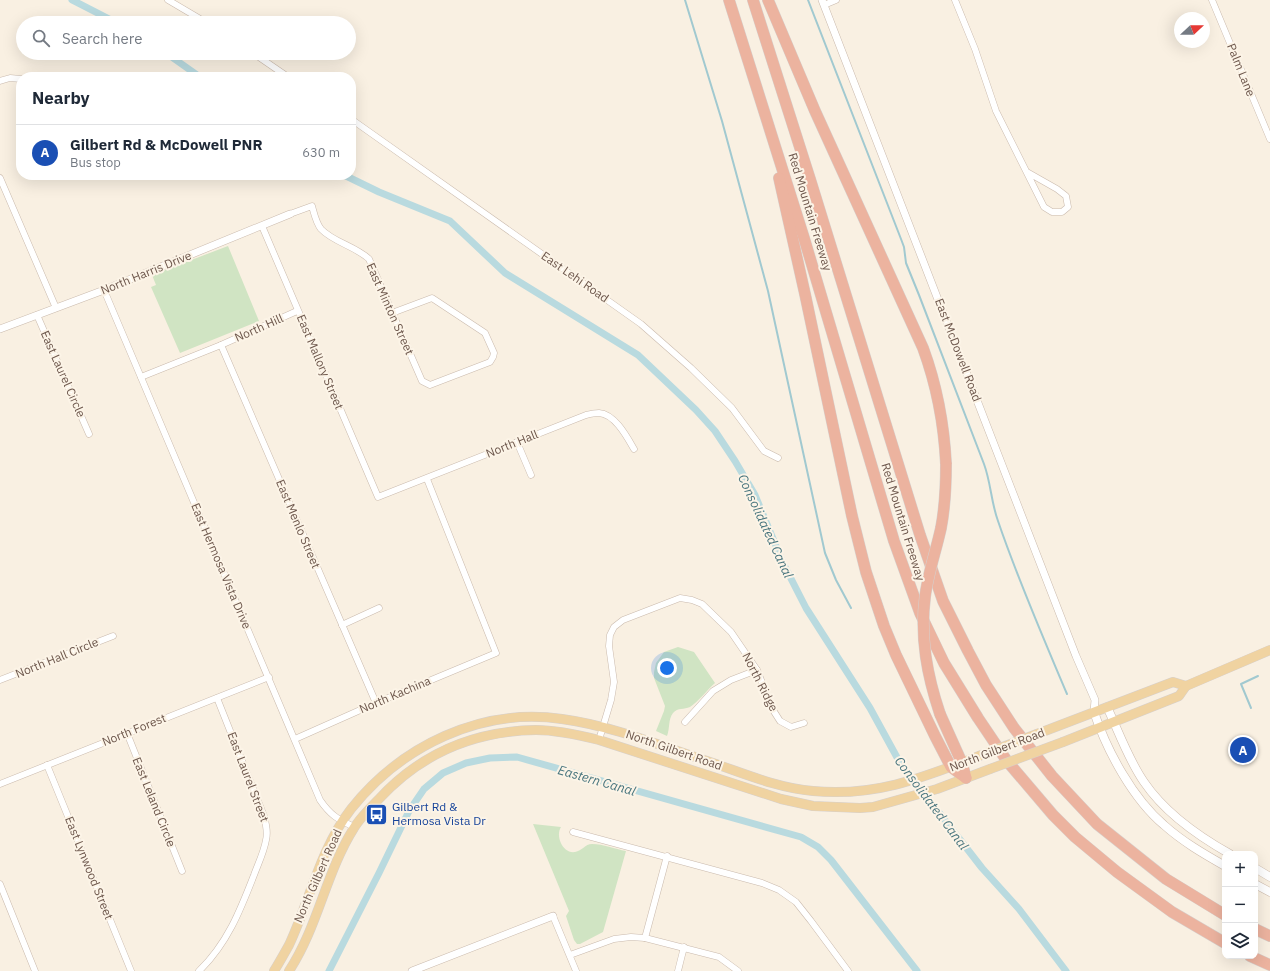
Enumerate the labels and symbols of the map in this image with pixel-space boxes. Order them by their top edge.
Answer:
north arrow [1174,12,1210,48]
street label: Palm Lane [1224,41,1259,99]
street label: Red Mountain Freeway [785,151,836,273]
street label: North Harris Drive [98,247,194,298]
street label: East Lehi Road [539,248,612,305]
street label: East Minton Street [363,260,417,357]
street label: East McDowell Road [932,296,985,404]
street label: North Hill [232,310,285,345]
street label: East Mallory Street [294,312,347,412]
street label: East Laurel Circle [38,328,89,420]
street label: North Hall [484,426,540,461]
street label: Red Mountain Freeway [878,461,929,583]
water label: Consolidated Canal [734,472,797,581]
street label: East Menlo Street [273,477,324,571]
street label: East Hermosa Vista Drive [188,501,255,631]
street label: North Hall Circle [13,634,101,681]
street label: North Ridge [739,650,782,714]
your location [657,658,677,678]
street label: North Kachina [357,672,433,716]
street label: North Forest [100,710,168,749]
street label: North Gilbert Road [947,724,1047,775]
street label: North Gilbert Road [624,726,724,773]
street label: East Laurel Street [224,730,273,824]
pin: A [1230,735,1256,765]
water label: Consolidated Canal [891,753,973,854]
street label: East Leland Circle [130,755,179,849]
water label: Eastern Canal [556,761,638,800]
place label: Gilbert Rd & Hermosa Vista Dr [392,799,486,828]
bus stop icon: Gilbert Rd & Hermosa Vista Dr [363,801,389,827]
street label: East Lynwood Street [62,814,117,922]
street label: North Gilbert Road [290,827,345,925]

